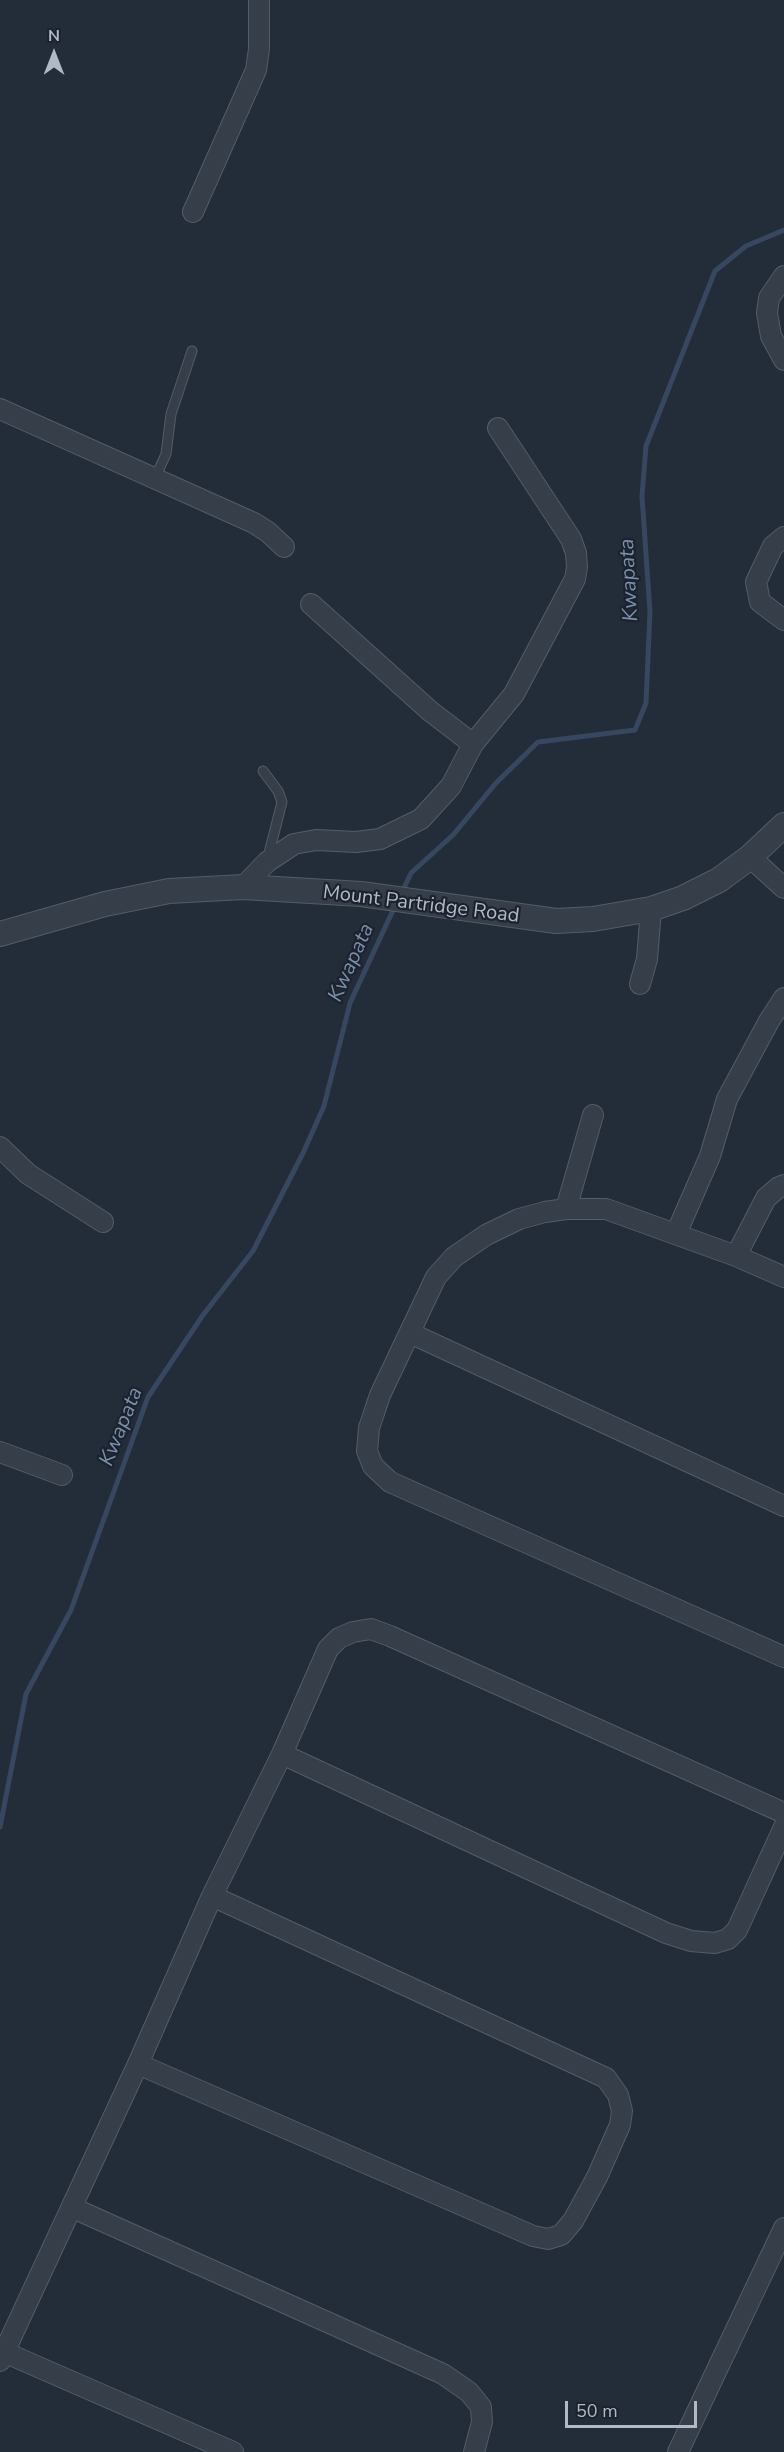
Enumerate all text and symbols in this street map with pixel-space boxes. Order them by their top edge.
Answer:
north arrow [24,24,84,84]
text: N [48,25,60,47]
water label: Kwapata [615,538,645,622]
street label: Mount Partridge Road [321,881,521,929]
water label: Kwapata [324,920,380,1006]
water label: Kwapata [95,1384,149,1470]
scale bar [568,2389,700,2427]
text: 50 m [576,2399,618,2423]

